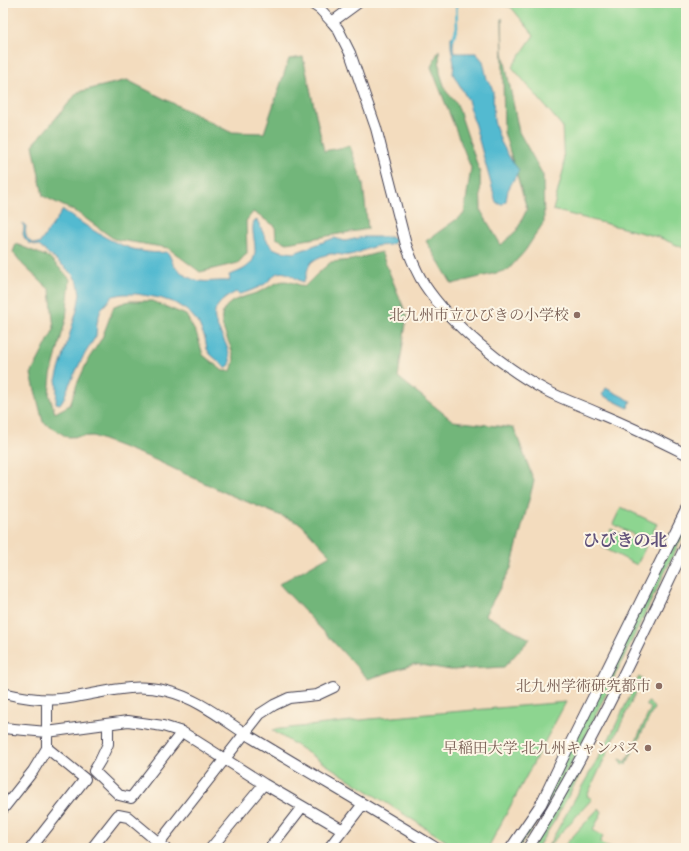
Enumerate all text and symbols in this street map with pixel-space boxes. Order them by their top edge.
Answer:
place label: 北九州市立ひびきの小学校 [389,306,569,325]
marker: 北九州市立ひびきの小学校 [572,310,582,320]
district label: ひびきの北 [583,531,668,552]
place label: 北九州学術研究都市 [516,677,651,696]
marker: 北九州学術研究都市 [654,681,664,691]
place label: 早稲田大学 北九州キャンパス [443,739,640,758]
marker: 早稲田大学 北九州キャンパス [643,743,653,753]

